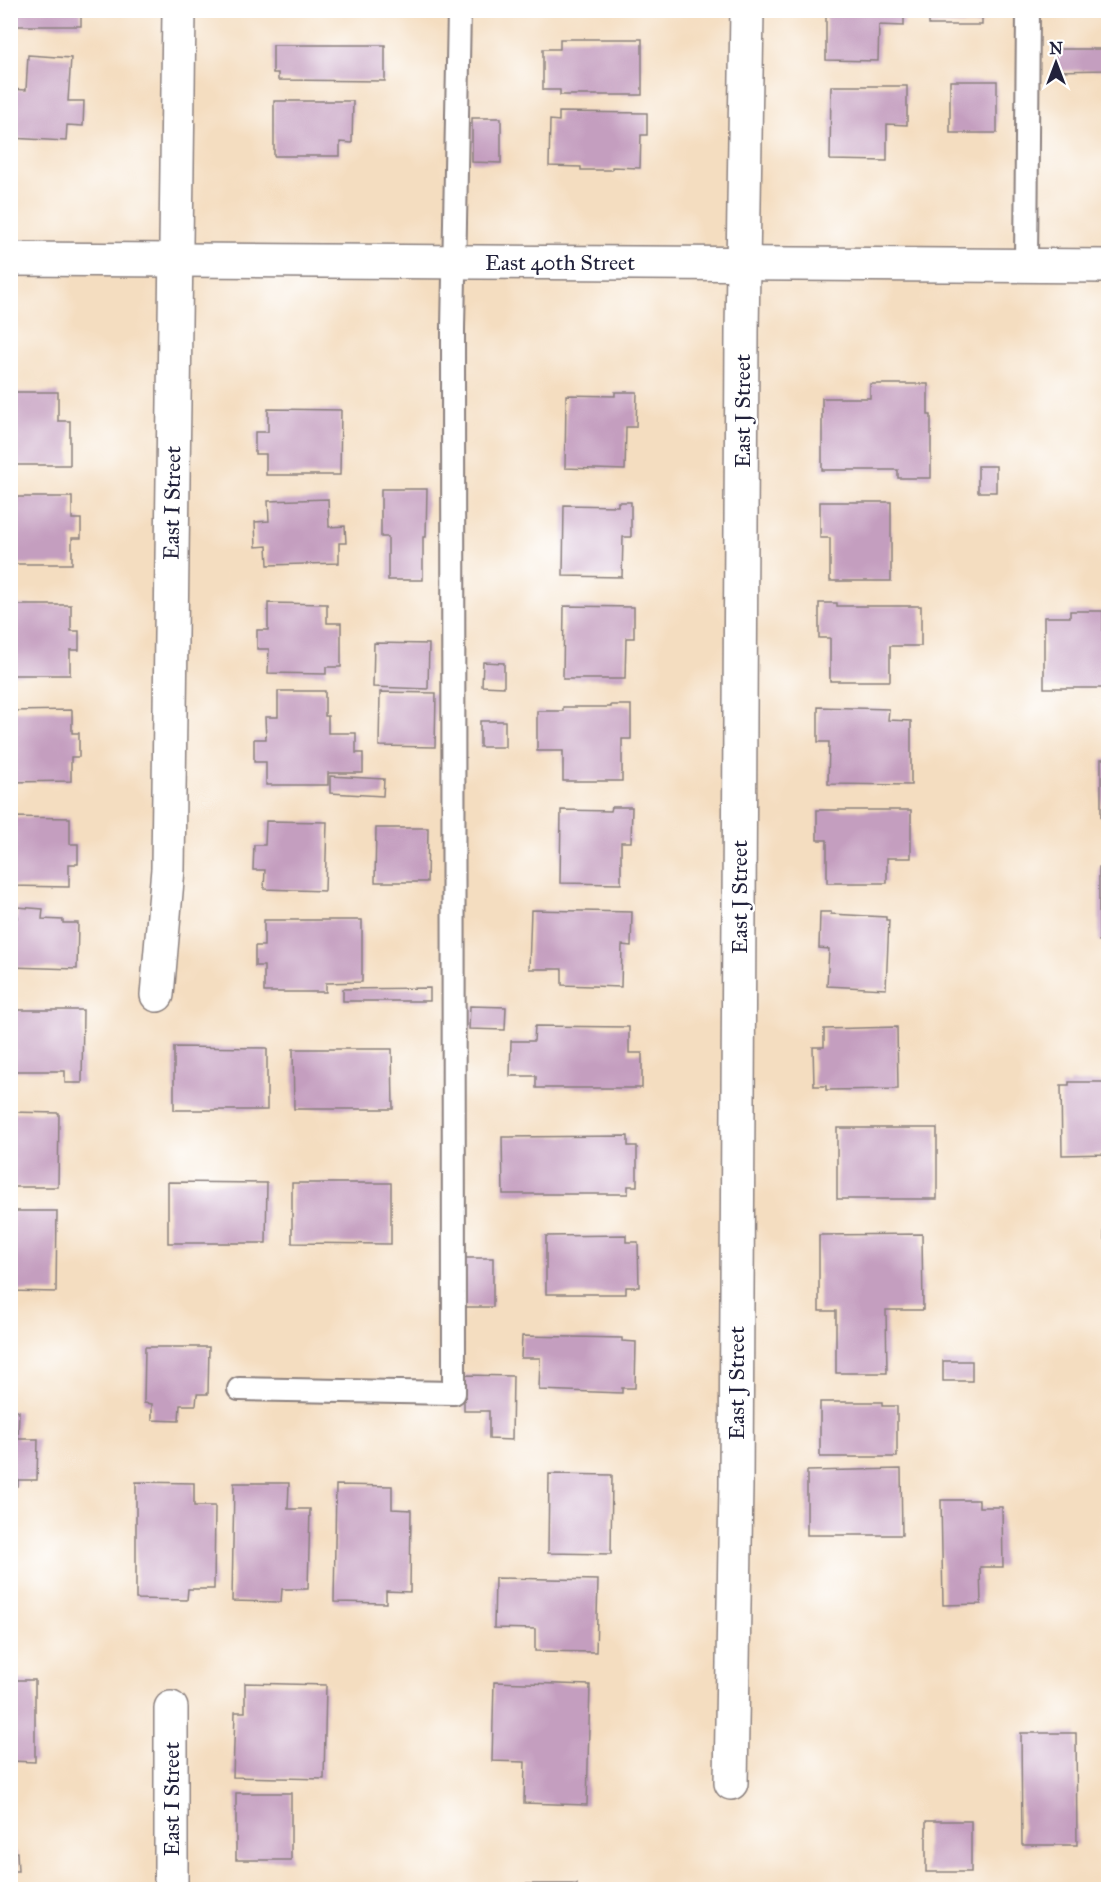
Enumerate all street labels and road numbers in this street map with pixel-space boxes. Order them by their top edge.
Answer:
street label: East 40th Street [485,249,635,276]
street label: East J Street [729,354,756,468]
street label: East I Street [158,445,187,560]
street label: East J Street [726,840,753,954]
street label: East J Street [723,1326,750,1440]
street label: East I Street [158,1742,185,1856]

